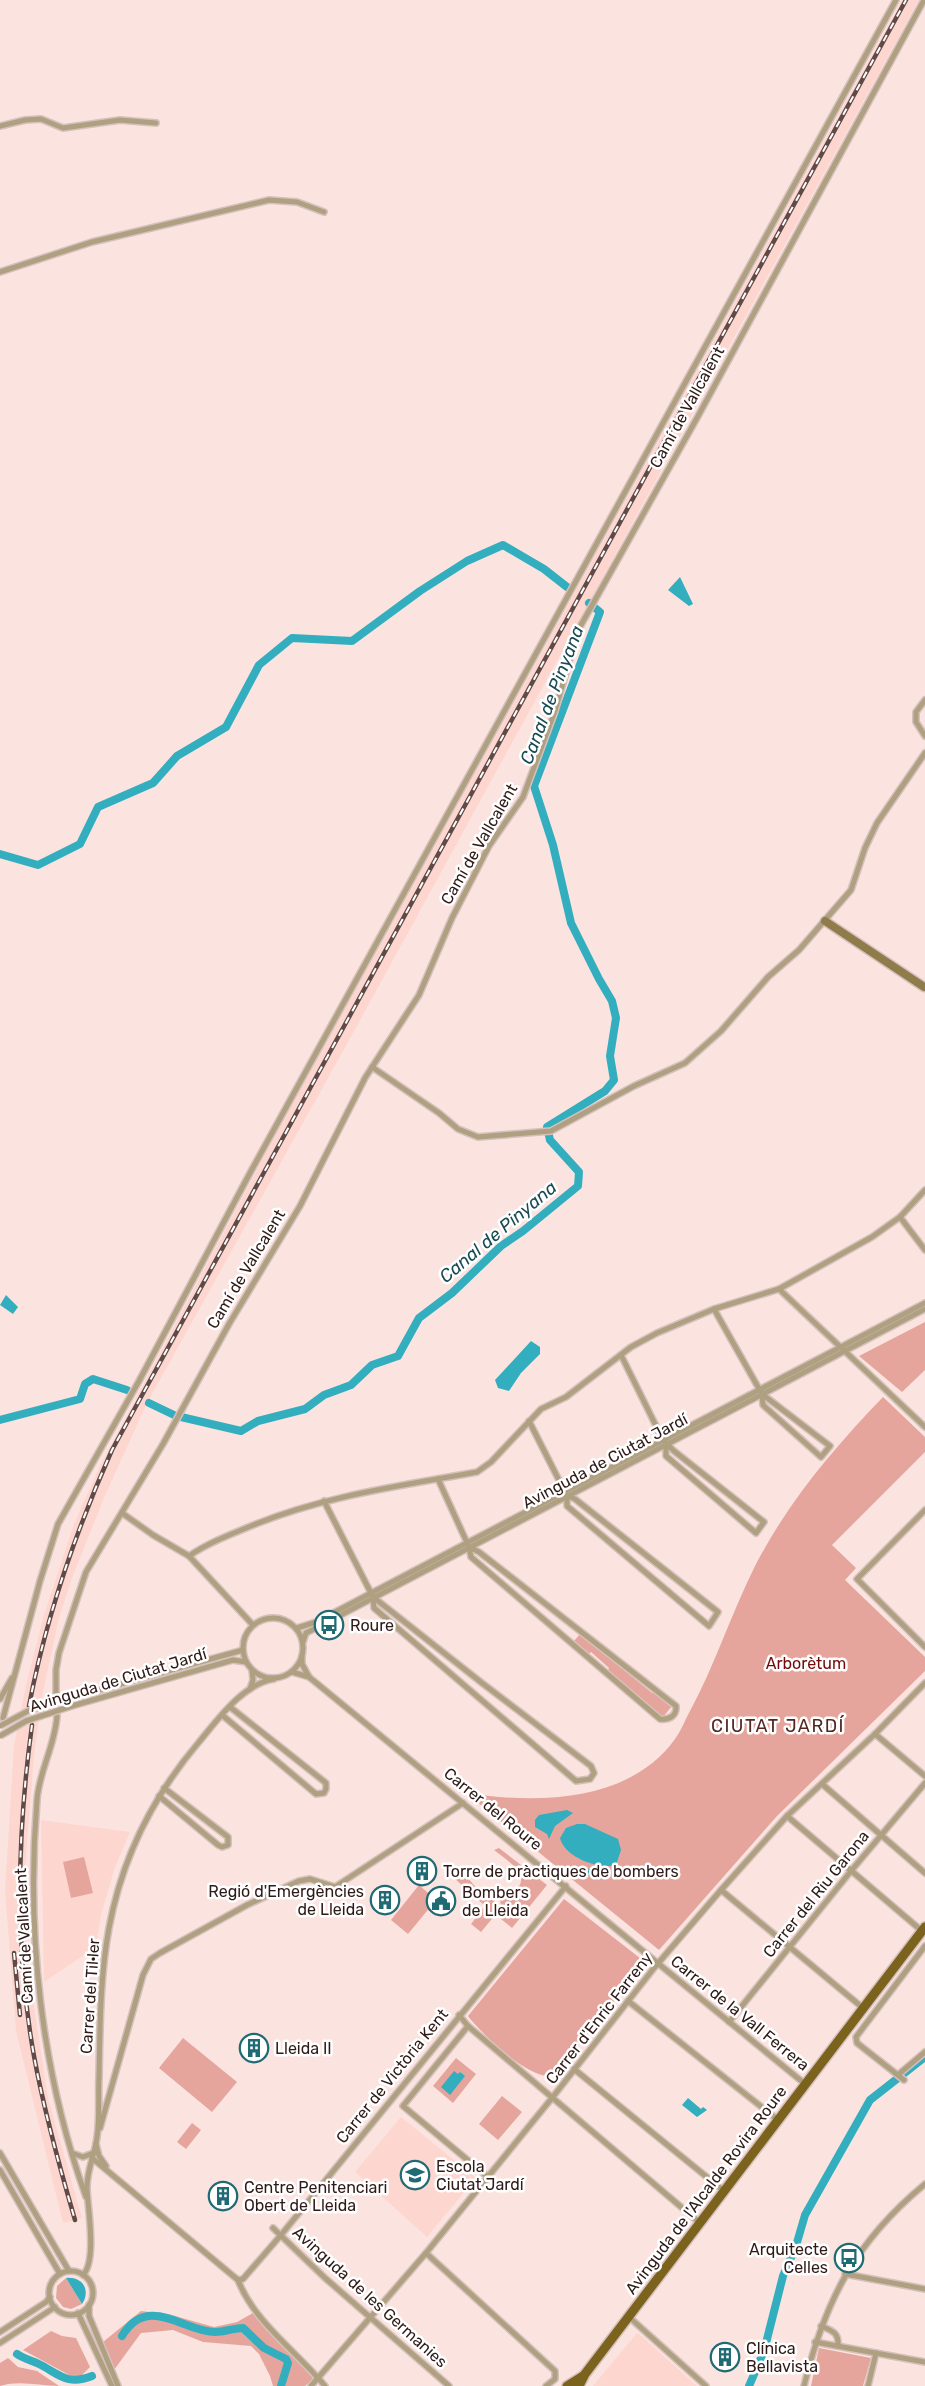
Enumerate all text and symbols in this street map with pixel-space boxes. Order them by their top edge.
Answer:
street label: Camí de Vallcalent [646,343,728,471]
water label: Canal de Pinyana [515,622,589,767]
street label: Camí de Vallcalent [437,780,521,908]
water label: Canal de Pinyana [435,1176,562,1288]
street label: Camí de Vallcalent [203,1206,289,1332]
street label: Avinguda de Ciutat Jardí [519,1409,692,1513]
bus stop icon: Roure [313,1609,345,1641]
place label: Roure [350,1616,394,1635]
street label: Avinguda de Ciutat Jardí [27,1644,210,1716]
park label: Arborètum [766,1654,846,1673]
district label: CIUTAT JARDÍ [711,1715,845,1737]
street label: Carrer del Roure [440,1764,546,1854]
street label: Carrer del Riu Garona [759,1827,873,1961]
building icon: Torre de pràctiques de bombers [406,1855,438,1887]
place label: Torre de pràctiques de bombers [443,1862,679,1881]
street label: Camí de Vallcalent [11,1868,37,2004]
place label: Regió d'Emergències de Lleida [208,1882,364,1919]
place label: Bombers de Lleida [462,1883,529,1920]
building icon: Regió d'Emergències de Lleida [369,1884,401,1916]
public building icon: Bombers de Lleida [425,1885,457,1917]
street label: Carrer del Til·ler [76,1938,104,2054]
street label: Carrer d'Enric Farreny [542,1948,656,2088]
street label: Carrer de la Vall Ferrera [667,1951,813,2075]
street label: Carrer de Victòria Kent [332,2005,452,2147]
building icon: Lleida II [238,2032,270,2064]
place label: Lleida II [275,2039,332,2058]
street label: Avinguda de l'Alcalde Rovira Roure [621,2082,791,2298]
place label: Escola Ciutat Jardí [436,2157,525,2194]
school or university icon: Escola Ciutat Jardí [399,2159,431,2191]
place label: Centre Penitenciari Obert de Lleida [244,2178,387,2215]
building icon: Centre Penitenciari Obert de Lleida [207,2180,239,2212]
street label: Avinguda de les Germanies [289,2223,451,2371]
place label: Arquitecte Celles [749,2240,828,2277]
bus stop icon: Arquitecte Celles [833,2242,865,2274]
place label: Clínica Bellavista [746,2339,818,2376]
building icon: Clínica Bellavista [709,2341,741,2373]

